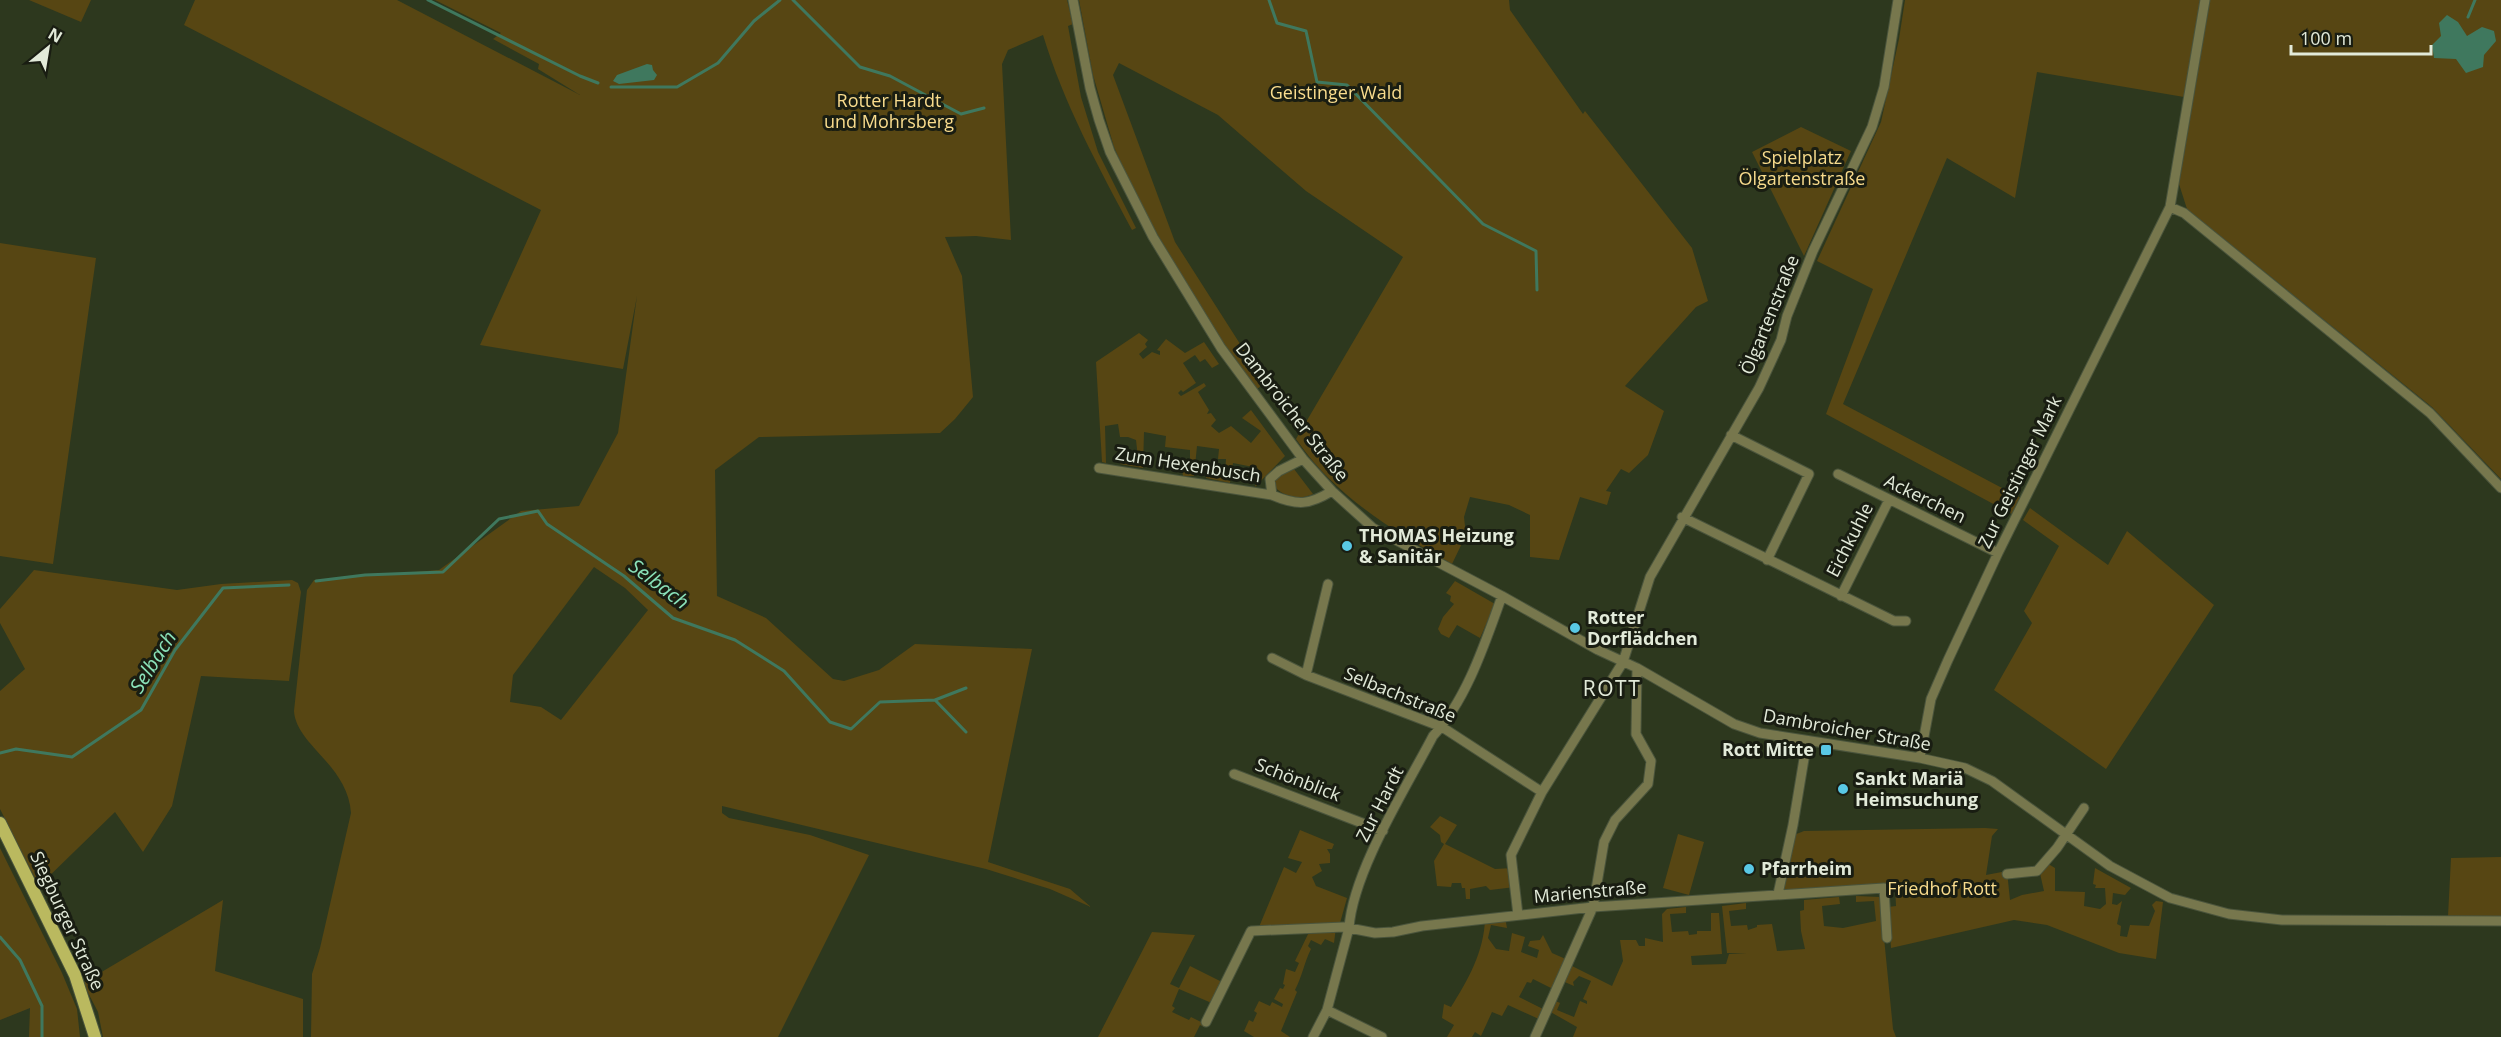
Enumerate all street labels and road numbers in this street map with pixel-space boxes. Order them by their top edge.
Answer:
street label: Ölgartenstraße [1734,251,1804,378]
street label: Dambroicher Straße [1231,337,1355,486]
street label: Zur Geistinger Mark [1972,391,2067,552]
street label: Zum Hexenbusch [1114,441,1263,487]
street label: Ackerchen [1881,468,1970,528]
street label: Eichkuhle [1820,498,1878,581]
street label: Selbachstraße [1341,661,1460,727]
street label: Dambroicher Straße [1761,702,1933,756]
street label: Schönblick [1252,752,1345,807]
street label: Zur Hardt [1350,762,1408,845]
street label: Siegburger Straße [25,847,111,994]
street label: Marienstraße [1533,874,1647,908]

